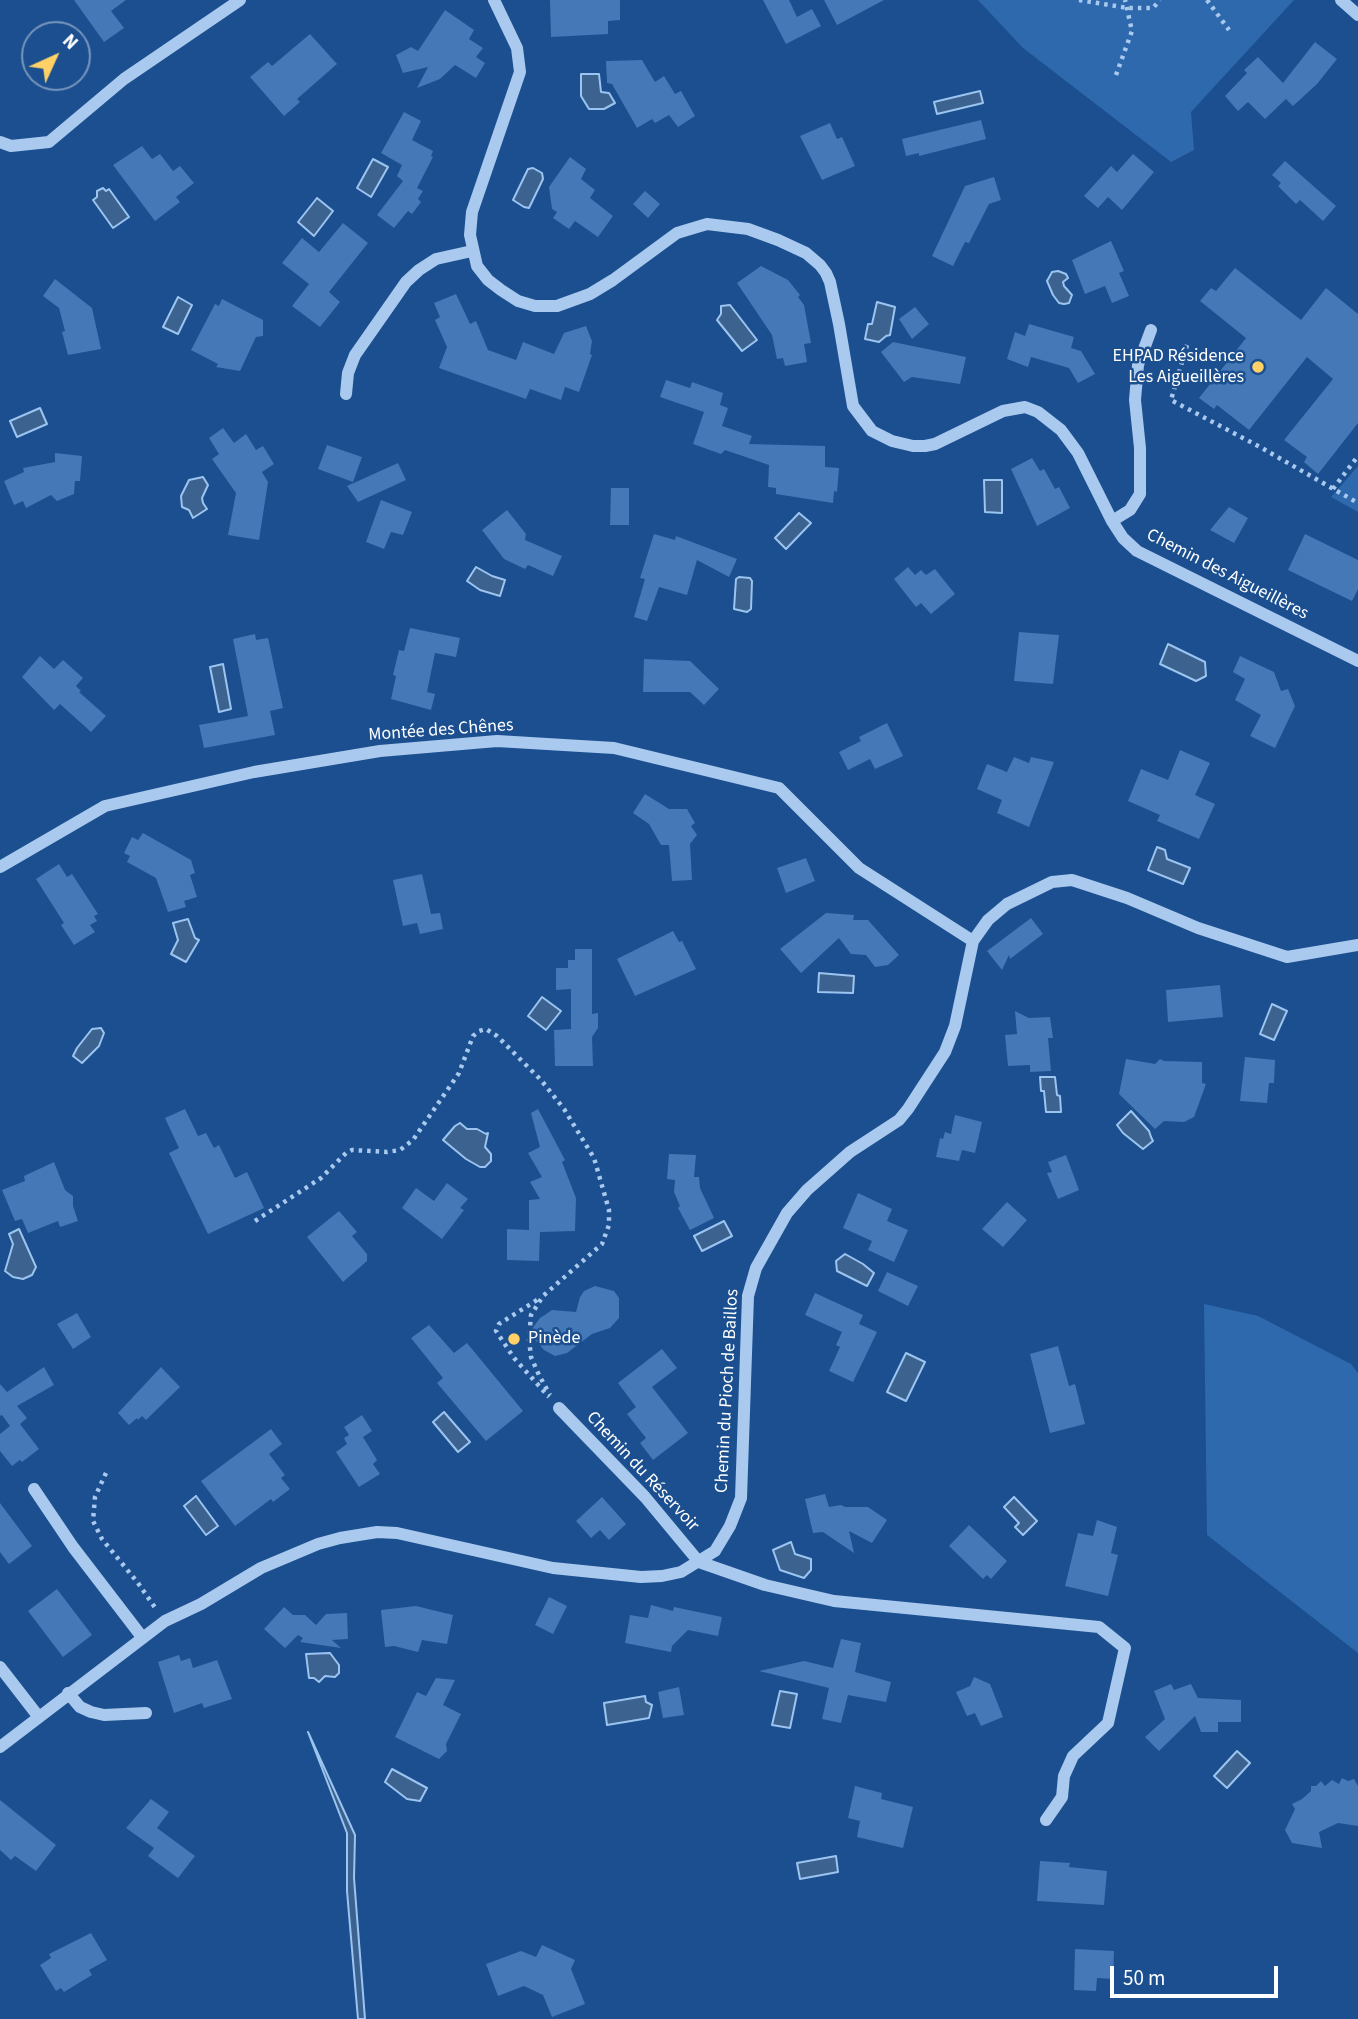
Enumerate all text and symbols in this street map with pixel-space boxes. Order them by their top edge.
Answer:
north arrow [21,21,91,91]
text: N [56,28,84,56]
place label: EHPAD Résidence Les Aigueillères [1113,346,1244,388]
marker: EHPAD Résidence Les Aigueillères [1250,359,1266,375]
street label: Chemin des Aigueillères [1142,525,1312,625]
street label: Montée des Chênes [368,715,514,747]
street label: Chemin du Pioch de Baillos [712,1288,744,1494]
place label: Pinède [528,1328,580,1350]
marker: Pinède [506,1331,522,1347]
street label: Chemin du Réservoir [581,1408,703,1536]
scale bar [1113,1952,1281,1996]
text: 50 m [1123,1963,1165,1993]

